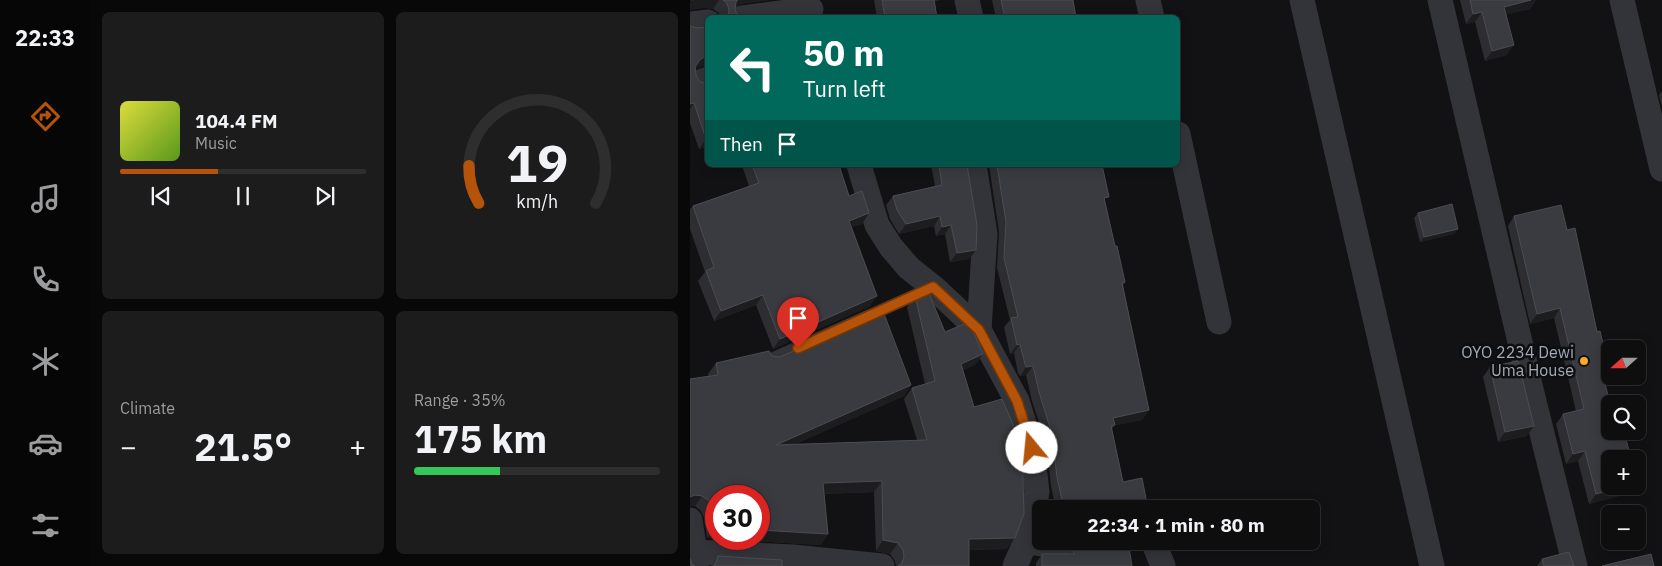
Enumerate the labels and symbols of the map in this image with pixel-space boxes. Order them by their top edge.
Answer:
pin [777,297,819,348]
north arrow [1601,340,1646,385]
place label: OYO 2234 Dewi Uma House [1461,342,1574,380]
marker: OYO 2234 Dewi Uma House [1578,355,1590,367]
position arrow [1005,421,1057,473]
speed limit sign: 30 [705,485,770,550]

